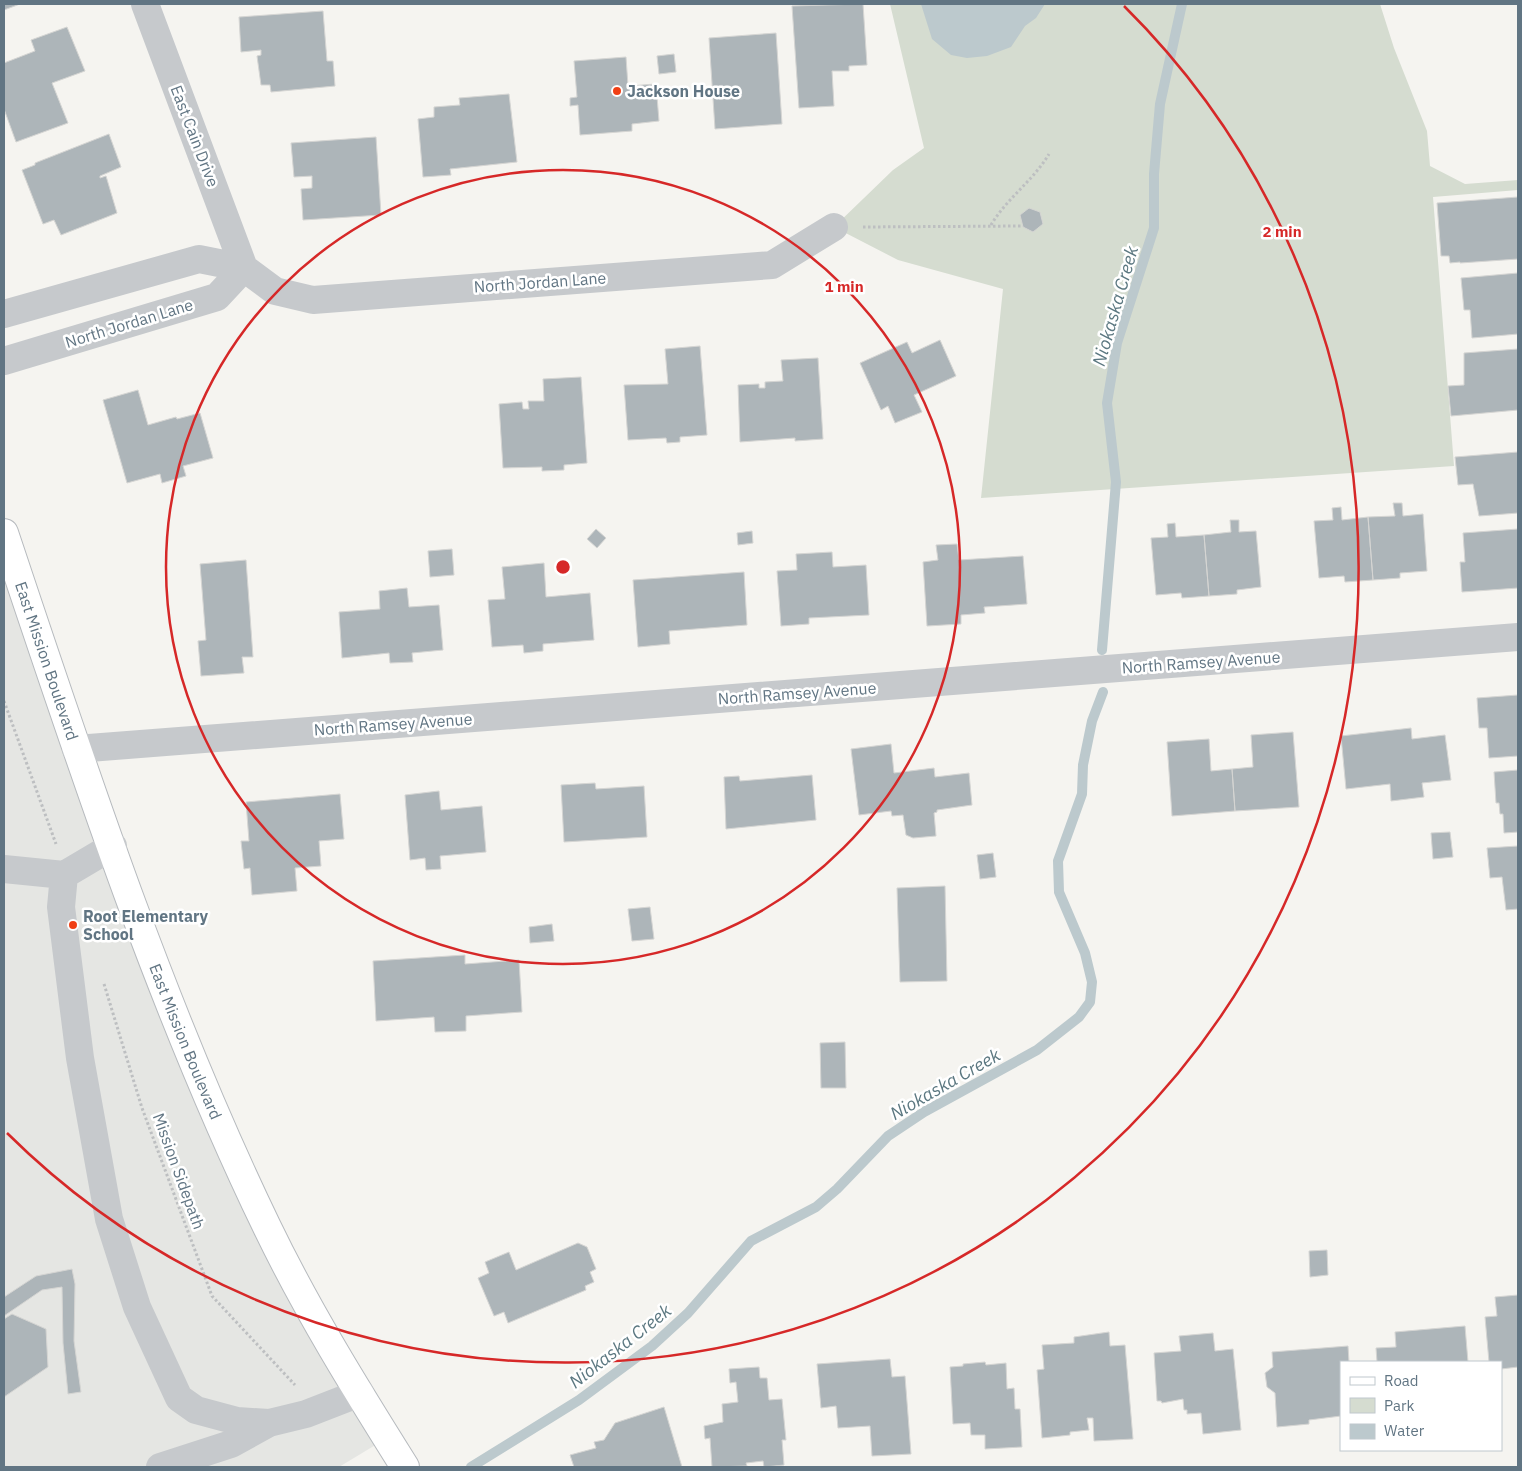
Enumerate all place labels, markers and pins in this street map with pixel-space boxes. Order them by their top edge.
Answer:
place label: Jackson House [627,81,740,101]
marker: Jackson House [611,85,623,97]
centre of rings [554,558,572,576]
place label: Root Elementary School [83,906,209,944]
marker: Root Elementary School [67,919,79,931]

